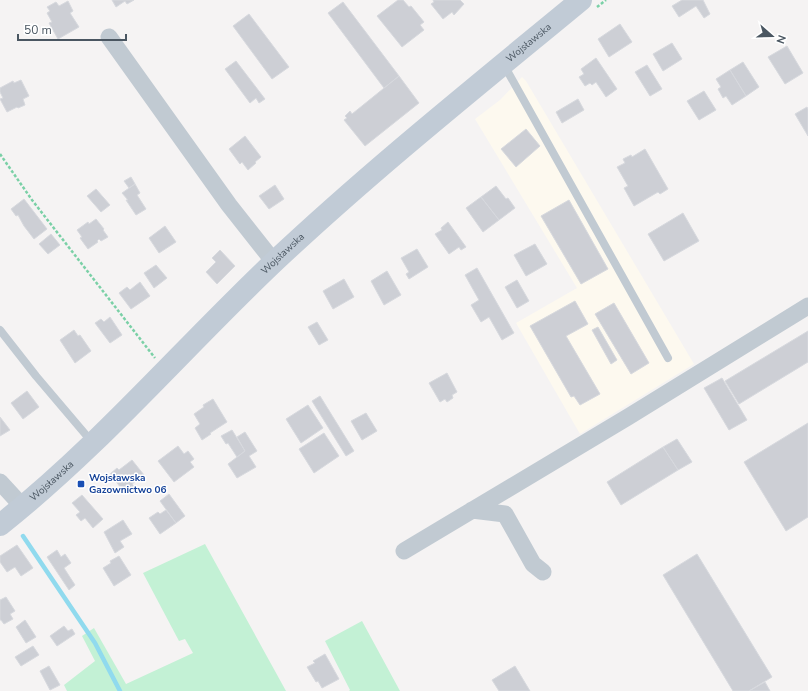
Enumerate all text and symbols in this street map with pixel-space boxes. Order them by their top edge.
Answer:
scale bar [18,16,126,42]
north arrow [752,16,792,56]
street label: Wojsławska [503,20,554,66]
text: 50 m [24,22,52,38]
text: N [772,33,789,46]
street label: Wojsławska [258,230,308,278]
street label: Wojsławska [27,458,77,505]
place label: Wojsławska Gazownictwo 06 [89,471,167,497]
marker: Wojsławska Gazownictwo 06 [76,479,86,489]

